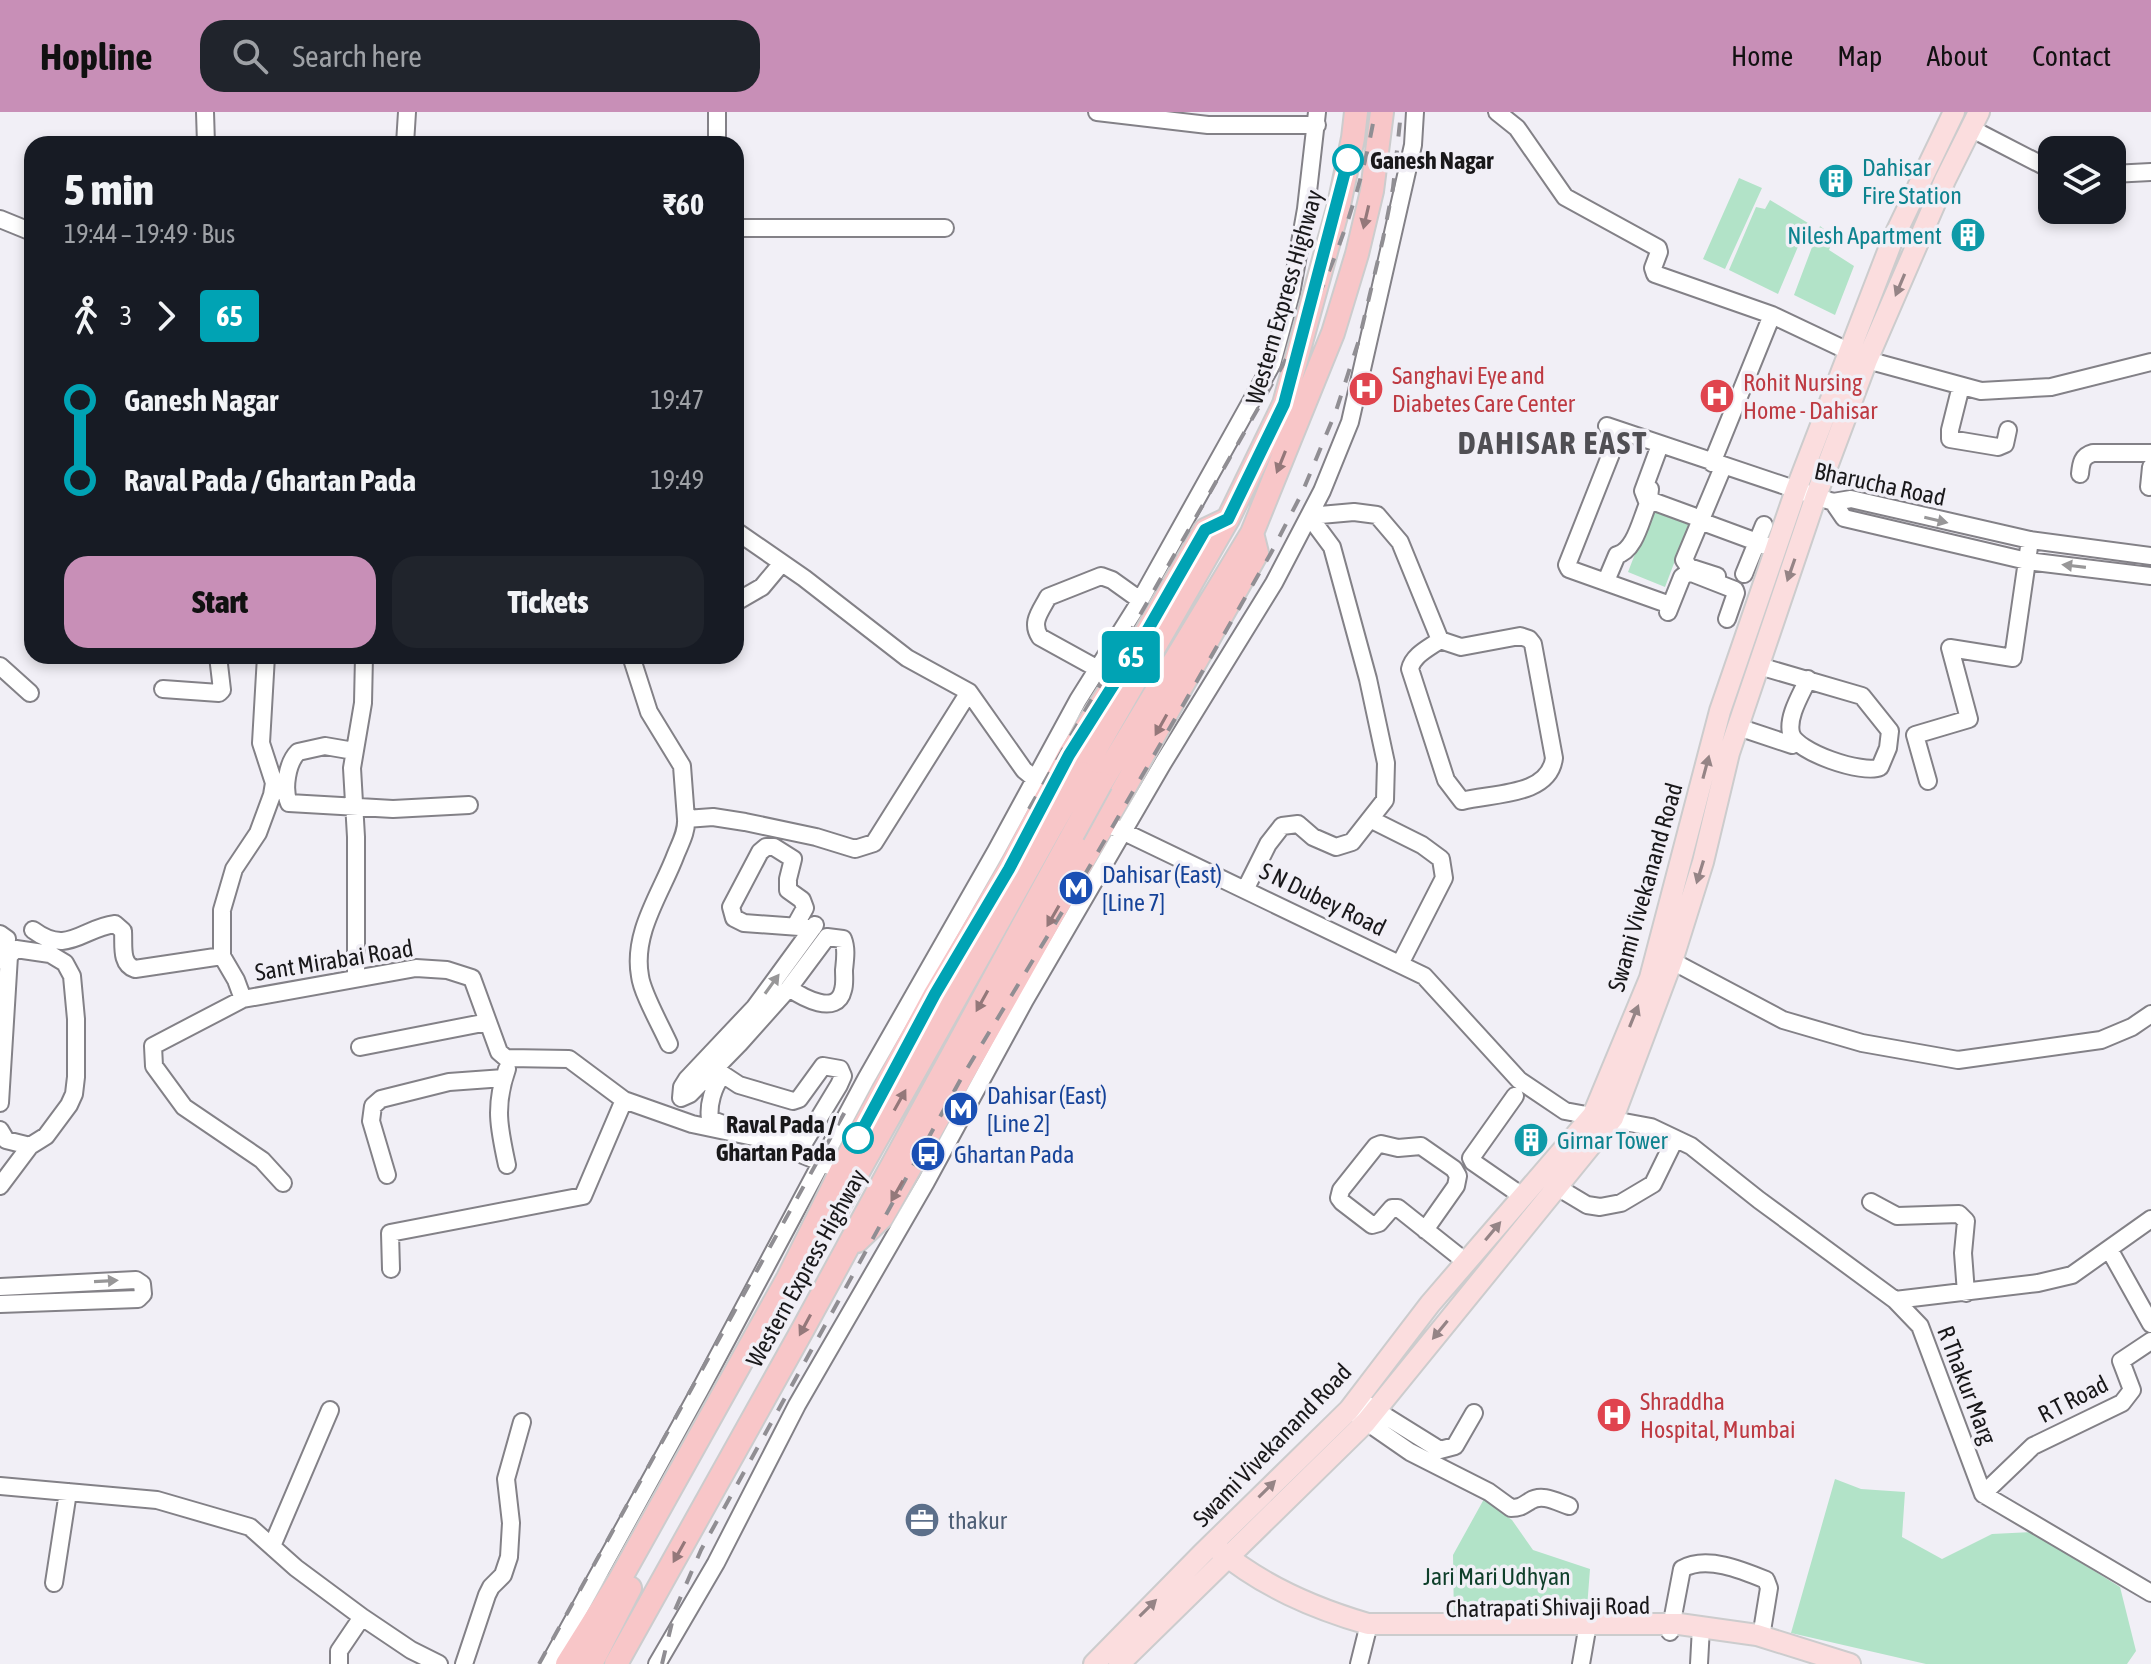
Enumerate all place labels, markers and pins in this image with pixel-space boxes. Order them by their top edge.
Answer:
marker: Ganesh Nagar [1333,145,1363,175]
place label: Ganesh Nagar [1370,147,1494,174]
place label: Dahisar Fire Station [1862,154,1962,209]
building icon: Dahisar Fire Station [1817,162,1855,200]
building icon: Nilesh Apartment [1949,216,1987,254]
place label: Nilesh Apartment [1787,222,1942,249]
place label: Sanghavi Eye and Diabetes Care Center [1392,362,1576,417]
place label: Rohit Nursing Home - Dahisar [1743,369,1878,424]
hospital icon: Sanghavi Eye and Diabetes Care Center [1347,370,1385,408]
hospital icon: Rohit Nursing Home - Dahisar [1698,377,1736,415]
place label: Dahisar (East) [Line 7] [1102,861,1222,916]
metro station icon: Dahisar (East) [Line 7] [1057,869,1095,907]
place label: Dahisar (East) [Line 2] [987,1082,1107,1137]
metro station icon: Dahisar (East) [Line 2] [942,1090,980,1128]
place label: Raval Pada / Ghartan Pada [716,1111,837,1166]
building icon: Girnar Tower [1512,1121,1550,1159]
marker: Raval Pada / Ghartan Pada [843,1123,873,1153]
place label: Girnar Tower [1557,1127,1669,1154]
bus stop icon: Ghartan Pada [909,1135,947,1173]
place label: Ghartan Pada [954,1141,1074,1168]
place label: Shraddha Hospital, Mumbai [1640,1388,1796,1443]
hospital icon: Shraddha Hospital, Mumbai [1595,1396,1633,1434]
office icon: thakur [903,1501,941,1539]
place label: thakur [948,1507,1008,1534]

